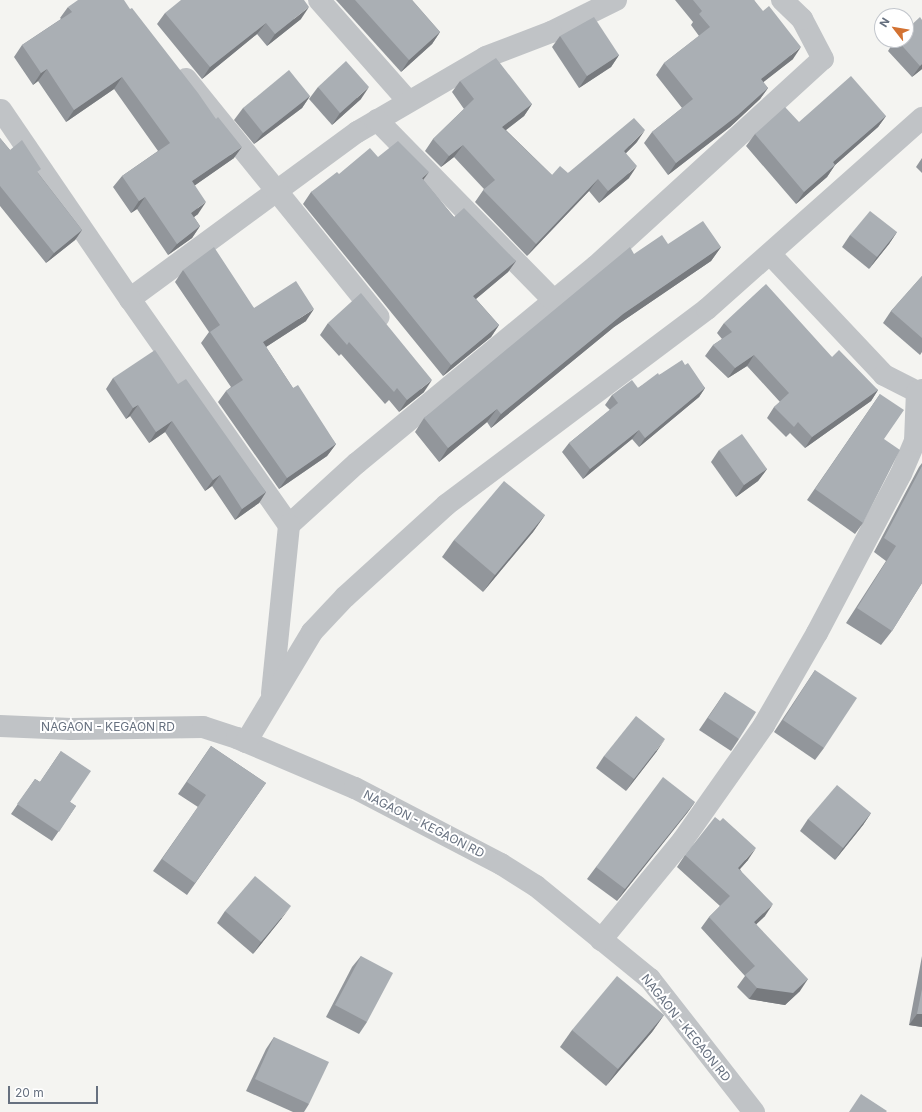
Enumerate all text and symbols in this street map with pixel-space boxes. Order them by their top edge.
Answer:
north arrow [874,8,914,48]
text: N [876,15,893,30]
street label: NAGAON - KEGAON RD [41,720,175,734]
street label: NAGAON - KEGAON RD [361,787,487,861]
street label: NAGAON - KEGAON RD [638,971,734,1085]
scale bar [10,1078,100,1104]
text: 20 m [15,1085,44,1100]

